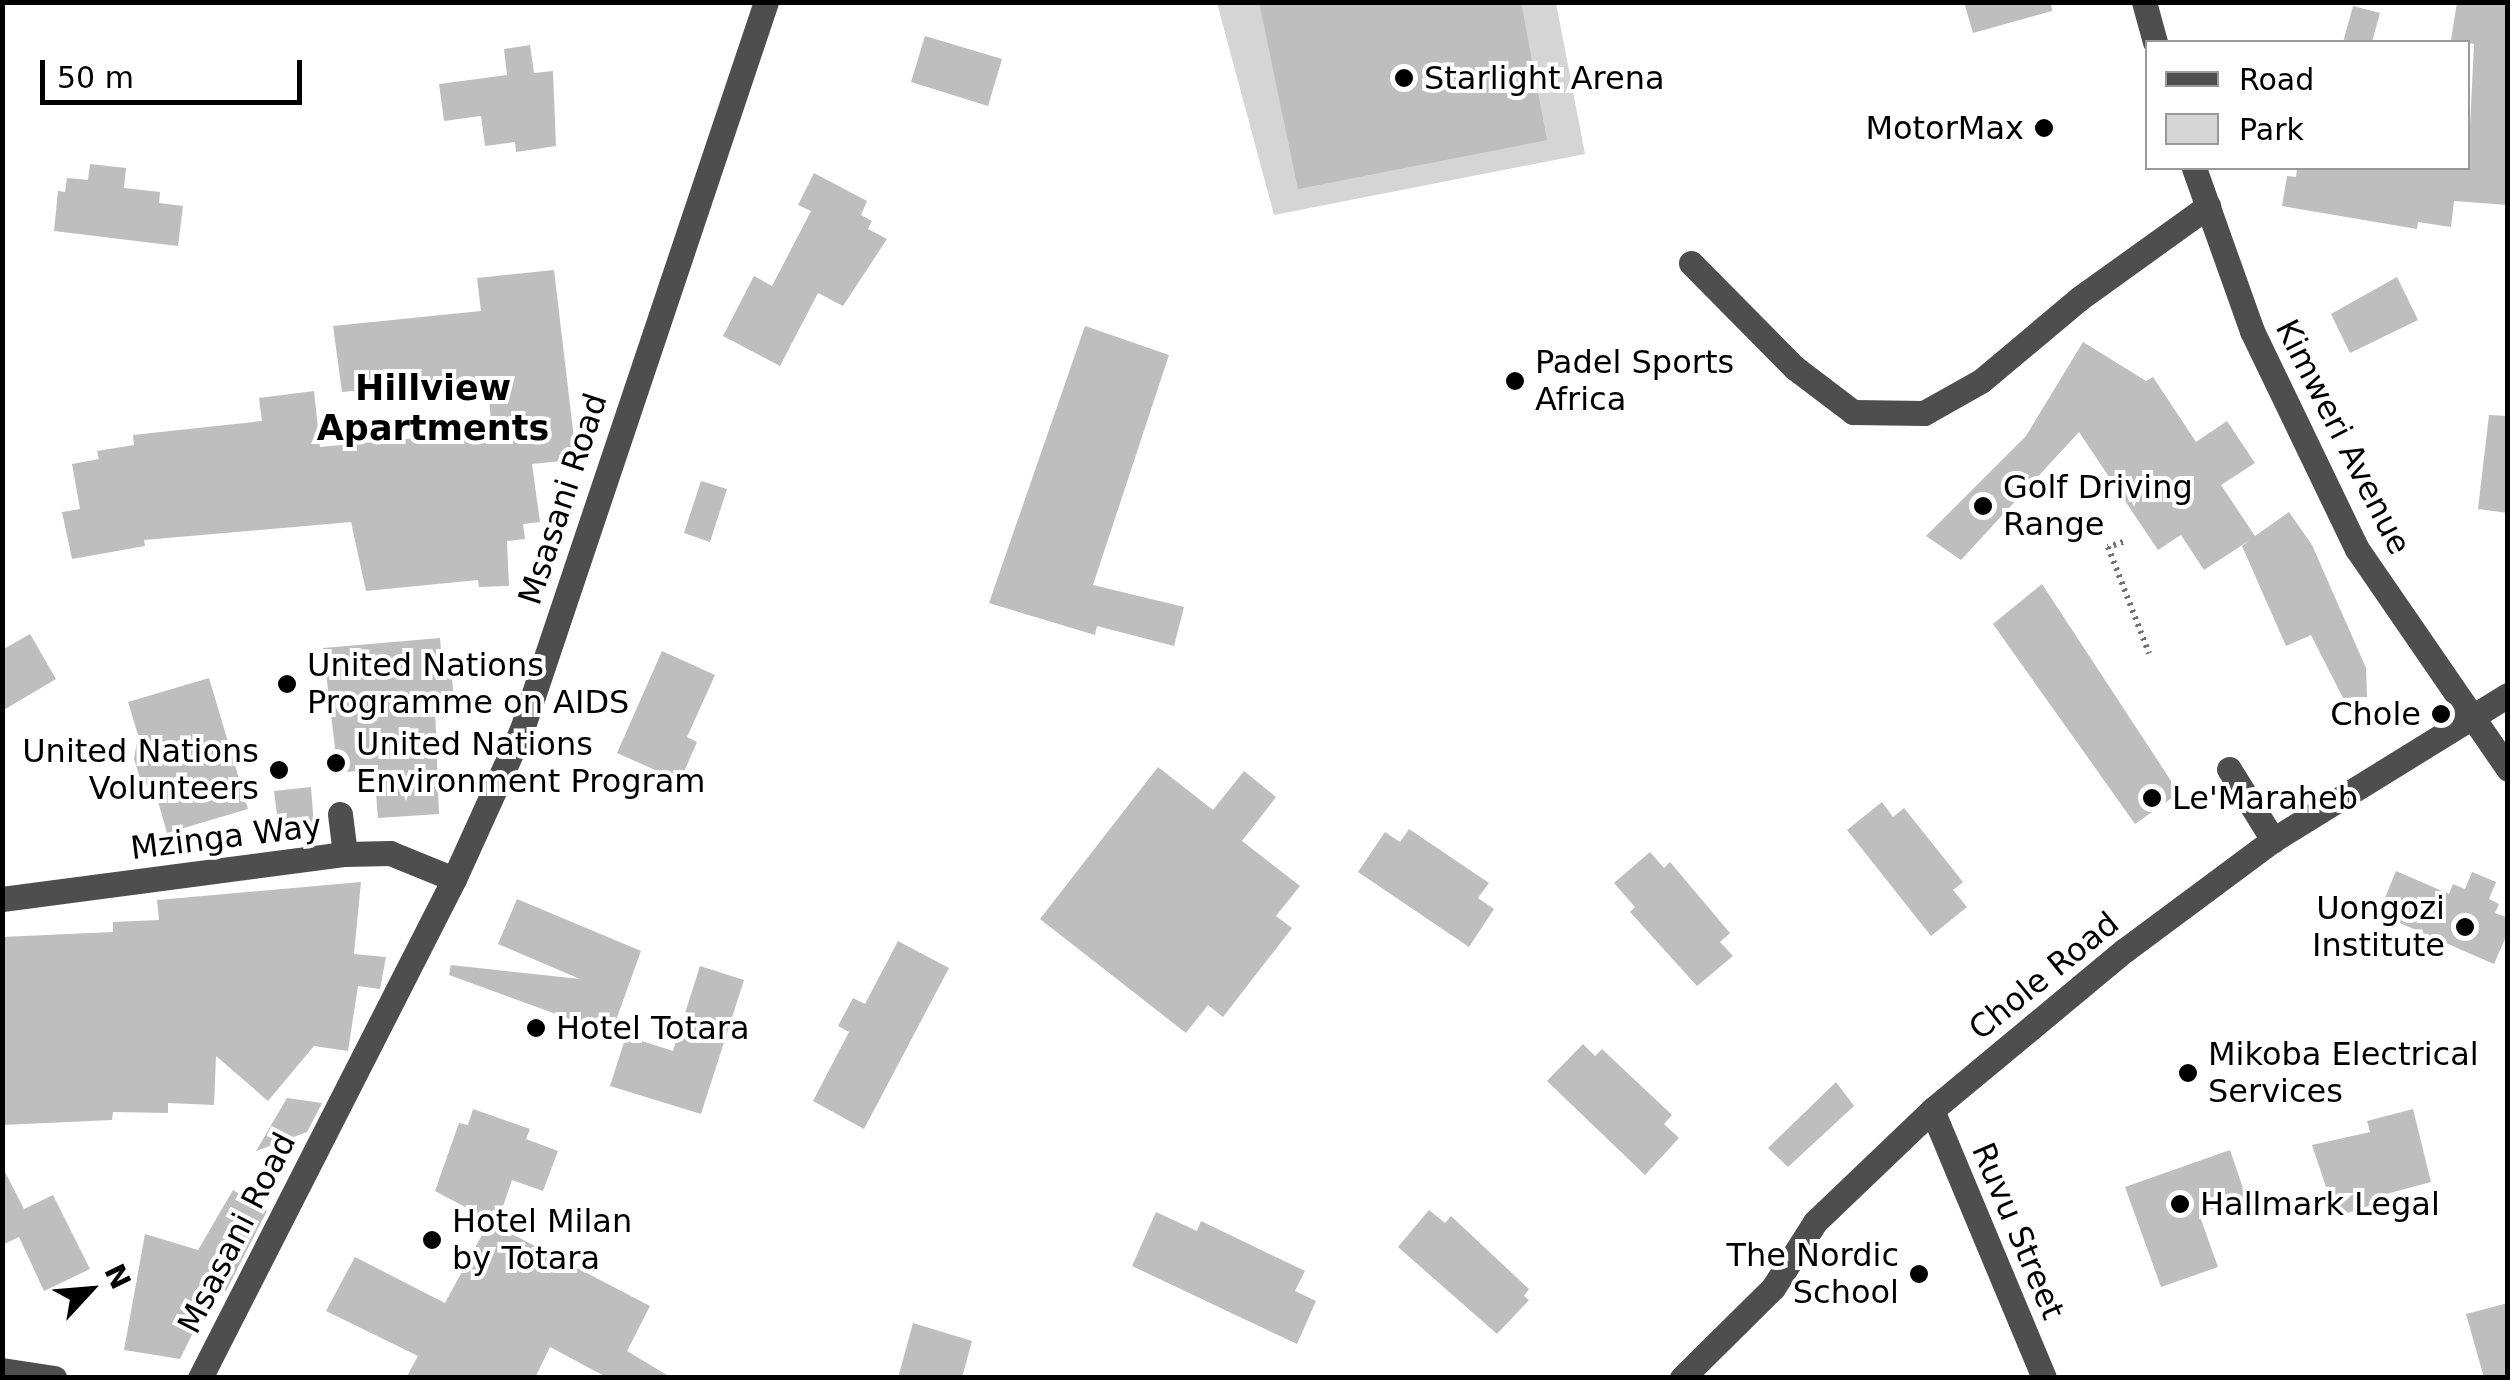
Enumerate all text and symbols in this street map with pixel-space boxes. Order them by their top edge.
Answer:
scale bar [45,40,308,102]
legend [2145,40,2470,170]
place label: Starlight Arena [1424,59,1665,97]
text: 50 m [57,60,134,95]
text: Road [2239,62,2314,97]
marker: Starlight Arena [1393,67,1415,89]
place label: MotorMax [1865,109,2024,147]
text: Park [2239,112,2304,147]
marker: MotorMax [2033,117,2055,139]
street label: Kimweri Avenue [2267,313,2419,561]
place label: Padel Sports Africa [1535,344,1734,419]
district label: Hillview Apartments [317,367,549,449]
marker: Padel Sports Africa [1504,370,1526,392]
street label: Msasani Road [511,389,615,609]
place label: Golf Driving Range [2003,469,2193,544]
marker: Golf Driving Range [1972,495,1994,517]
place label: United Nations Programme on AIDS [307,647,629,722]
marker: United Nations Programme on AIDS [276,673,298,695]
place label: Chole [2330,695,2421,733]
marker: Chole [2430,703,2452,725]
place label: United Nations Environment Program [356,726,706,801]
place label: United Nations Volunteers [22,733,259,808]
marker: United Nations Environment Program [325,752,347,774]
marker: United Nations Volunteers [268,759,290,781]
place label: Le'Maraheb [2172,779,2358,817]
marker: Le'Maraheb [2141,787,2163,809]
street label: Mzinga Way [128,806,324,868]
place label: Uongozi Institute [2312,890,2445,965]
street label: Chole Road [1961,904,2127,1048]
marker: Uongozi Institute [2454,916,2476,938]
place label: Hotel Totara [556,1009,750,1047]
marker: Hotel Totara [525,1017,547,1039]
place label: Mikoba Electrical Services [2208,1036,2479,1111]
marker: Mikoba Electrical Services [2177,1062,2199,1084]
street label: Msasani Road [170,1126,304,1340]
street label: Ruvu Street [1964,1137,2072,1325]
place label: Hallmark Legal [2200,1185,2440,1223]
marker: Hallmark Legal [2169,1193,2191,1215]
place label: Hotel Milan by Totara [452,1203,632,1278]
marker: Hotel Milan by Totara [421,1229,443,1251]
place label: The Nordic School [1726,1237,1899,1312]
north arrow [40,1240,140,1340]
text: N [97,1259,137,1294]
marker: The Nordic School [1908,1263,1930,1285]

